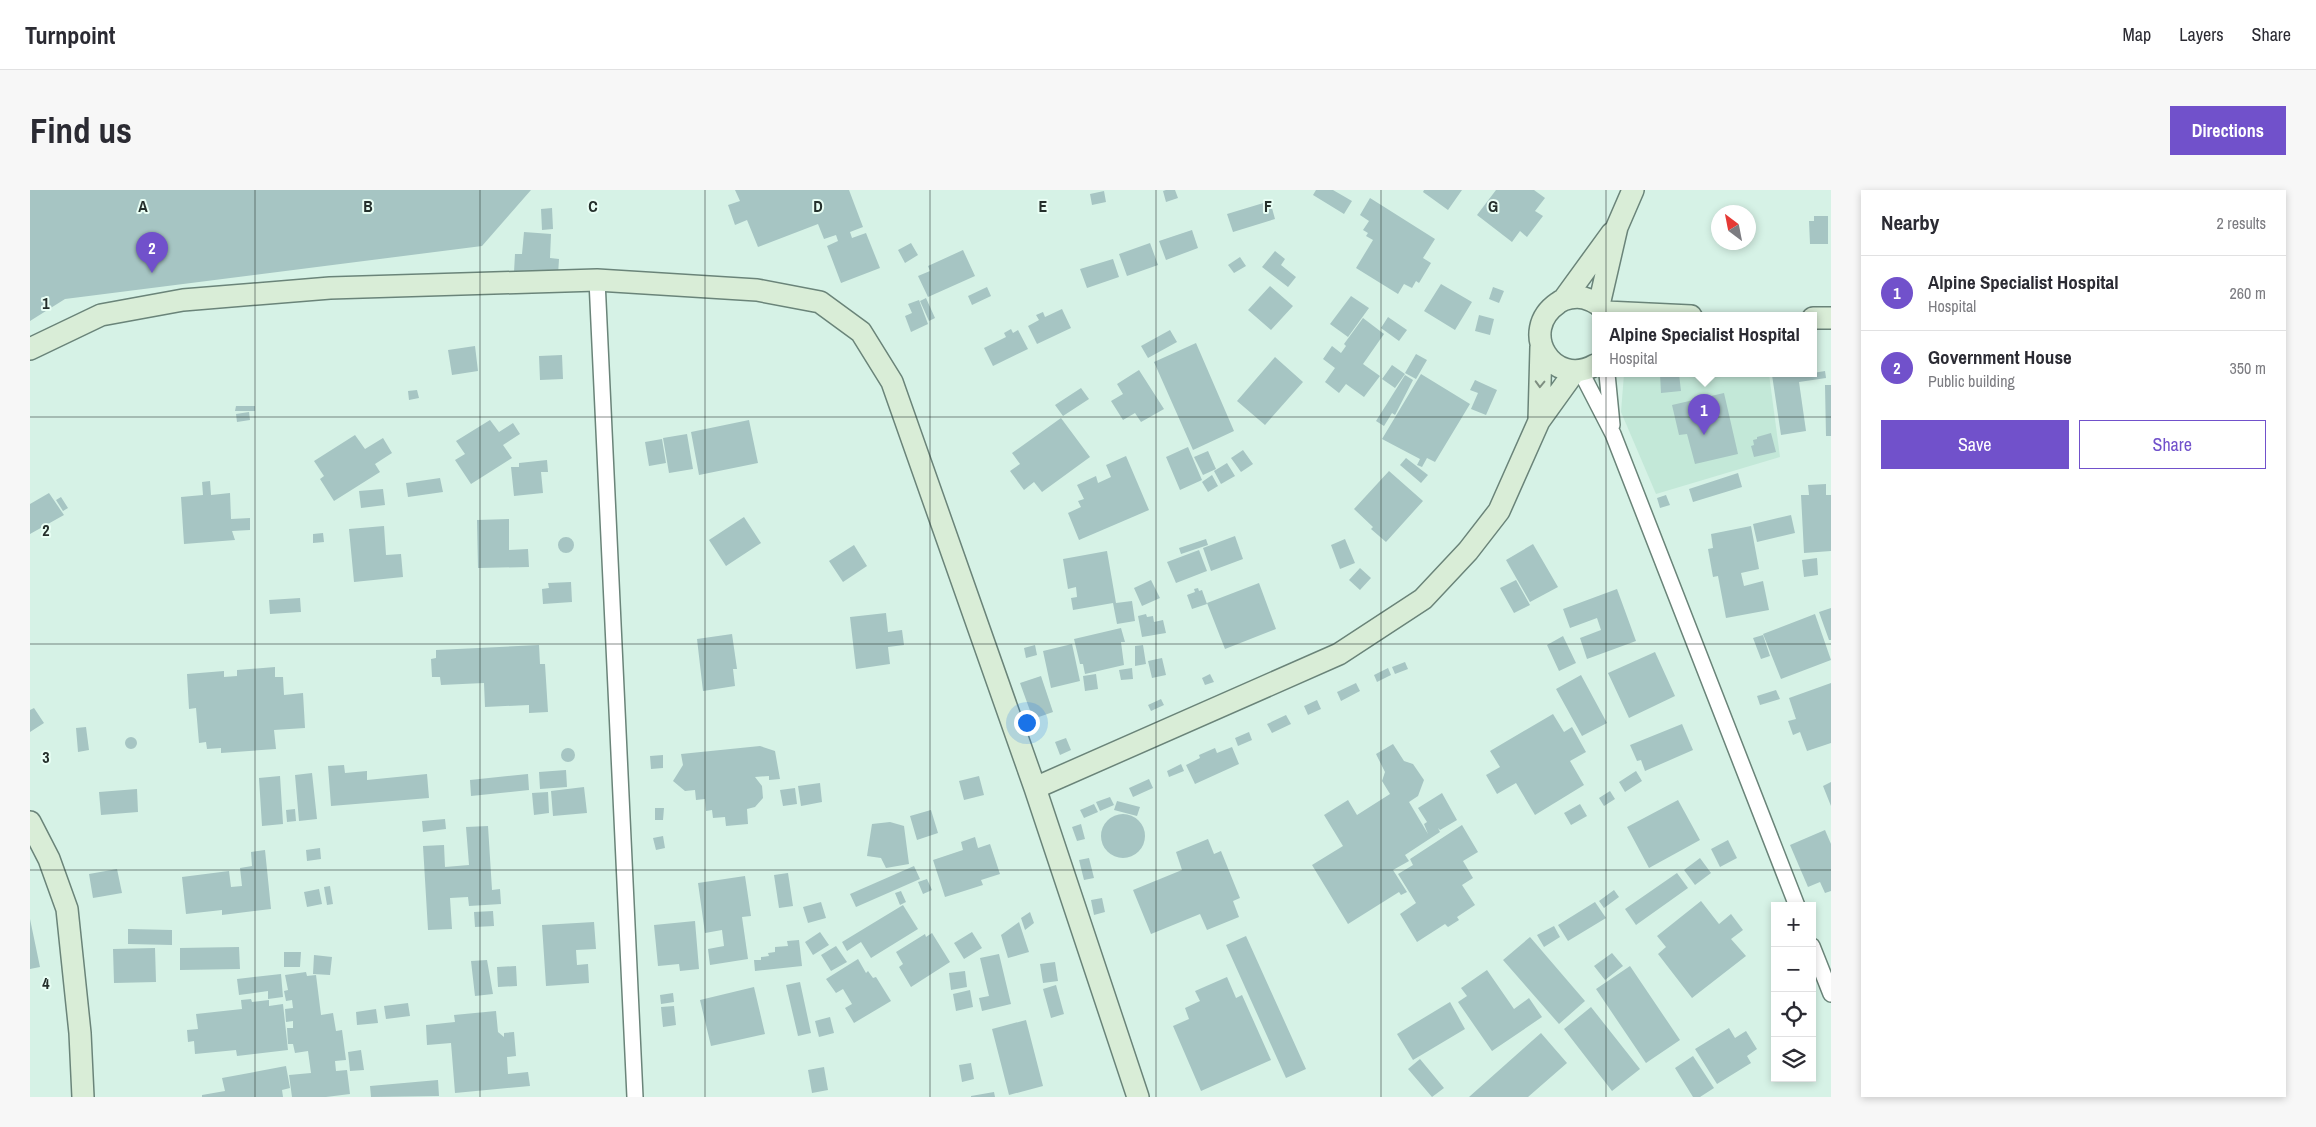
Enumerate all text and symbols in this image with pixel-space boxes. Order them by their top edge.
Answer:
text: Turnpoint [25,19,115,51]
text: Map [2123,22,2151,47]
text: Layers [2179,22,2224,47]
text: Share [2252,22,2291,47]
button: Directions [2170,106,2286,155]
text: Find us [30,107,132,154]
text: A [138,195,148,217]
text: B [363,195,373,217]
text: C [588,195,598,217]
text: D [813,195,823,217]
text: E [1039,195,1048,217]
text: F [1264,195,1272,217]
text: G [1488,195,1498,217]
north arrow [1711,205,1756,250]
text: Nearby [1881,208,1939,237]
text: 2 results [2216,212,2266,234]
pin: 2 [136,232,168,273]
text: Alpine Specialist Hospital [1928,269,2119,295]
text: 1 [1893,282,1901,304]
text: 260 m [2230,282,2266,304]
text: 1 [42,292,50,314]
text: Hospital [1928,295,1976,317]
popup [1592,312,1817,377]
text: Alpine Specialist Hospital [1609,321,1800,347]
text: Government House [1928,344,2072,370]
text: Hospital [1609,347,1657,369]
text: 2 [1893,357,1901,379]
text: 350 m [2230,357,2266,379]
text: Public building [1928,370,2015,392]
one-way arrow [1535,380,1546,388]
pin: 1 [1688,394,1720,435]
button: Save [1881,420,2069,469]
button: Share [2079,420,2266,469]
text: 2 [42,519,50,541]
your location [1014,710,1040,736]
text: 3 [42,746,50,768]
map controls [1771,902,1816,1082]
button: + [1771,902,1816,947]
button: − [1771,947,1816,992]
text: 4 [42,972,50,994]
button: locate [1771,992,1816,1037]
button: layers [1771,1037,1816,1082]

